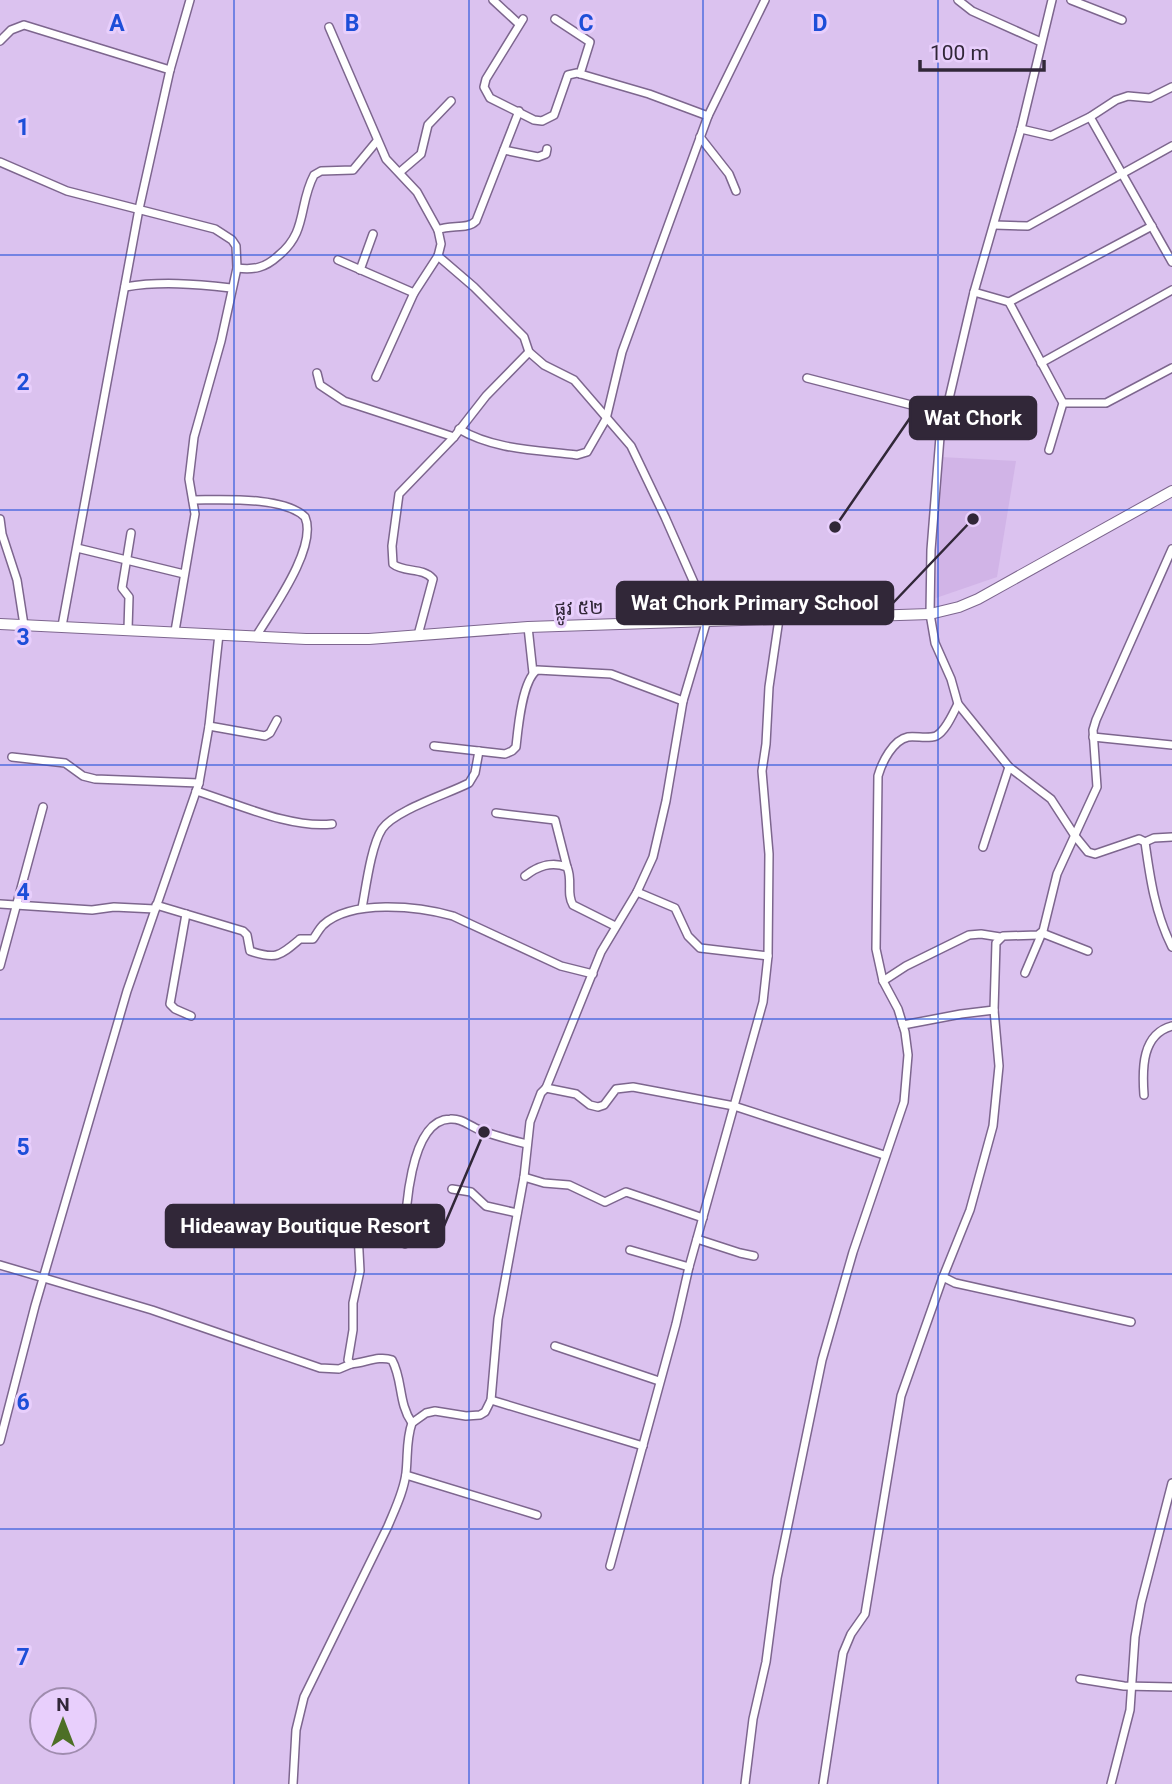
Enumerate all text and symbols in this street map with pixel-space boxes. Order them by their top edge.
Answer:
text: A [109,10,125,37]
text: B [345,10,359,37]
text: C [578,10,594,37]
text: D [813,10,827,37]
scale bar [920,28,1044,72]
text: 100 m [930,41,989,65]
text: 1 [16,114,30,141]
text: 2 [16,369,30,396]
callout: Wat Chork [910,397,1036,439]
text: Wat Chork [924,406,1023,430]
callout: Wat Chork Primary School [617,582,893,624]
text: Wat Chork Primary School [631,591,879,615]
street label: ផ្លូវ ៥២ [554,596,604,626]
text: 3 [16,624,30,651]
text: 4 [16,879,30,906]
text: 5 [16,1134,30,1161]
callout: Hideaway Boutique Resort [166,1205,444,1247]
text: Hideaway Boutique Resort [180,1214,430,1238]
text: 6 [16,1389,30,1416]
text: 7 [16,1644,30,1671]
north arrow [28,1686,98,1756]
text: N [56,1693,70,1716]

